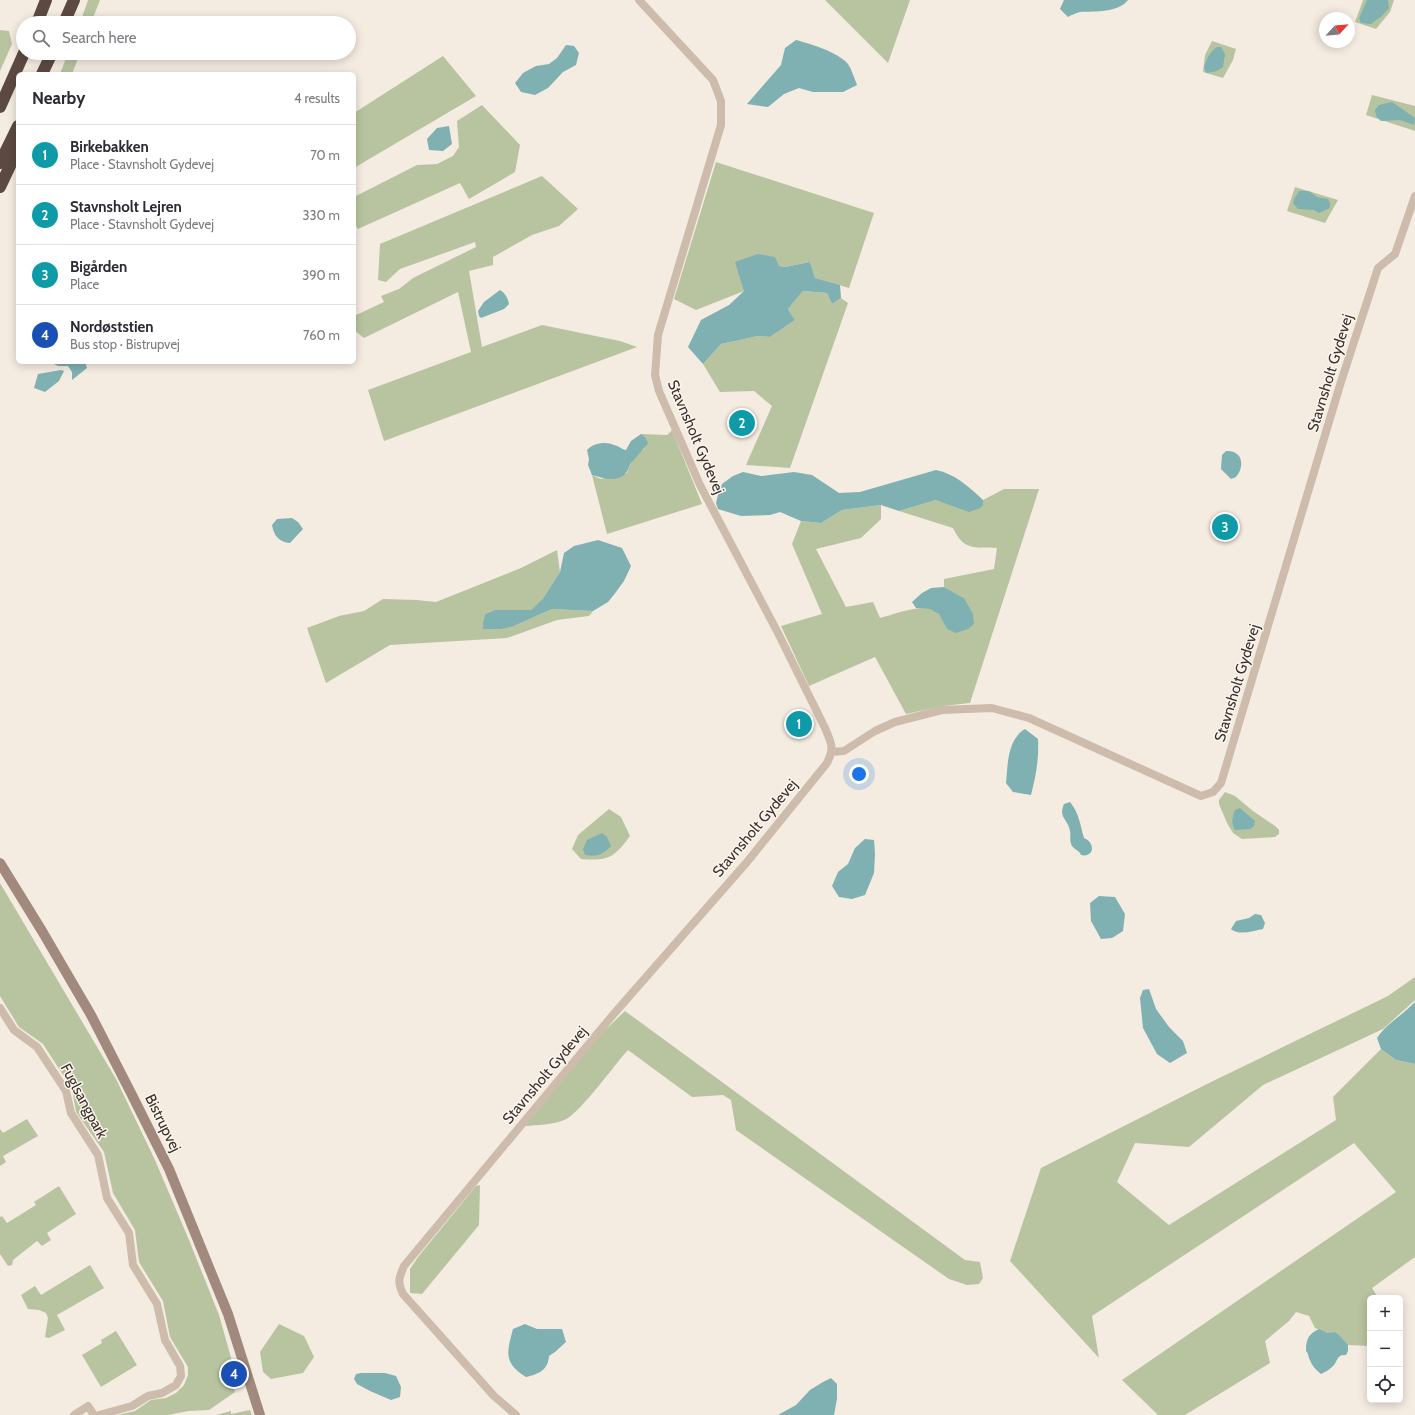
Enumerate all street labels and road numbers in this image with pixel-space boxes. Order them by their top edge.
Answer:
street label: Stavnsholt Gydevej [1304,312,1356,434]
street label: Stavnsholt Gydevej [664,377,728,497]
street label: Stavnsholt Gydevej [1211,622,1263,744]
street label: Stavnsholt Gydevej [709,775,801,881]
street label: Stavnsholt Gydevej [499,1022,591,1128]
street label: Fuglsangpark [57,1060,111,1142]
street label: Bistrupvej [141,1091,185,1155]

